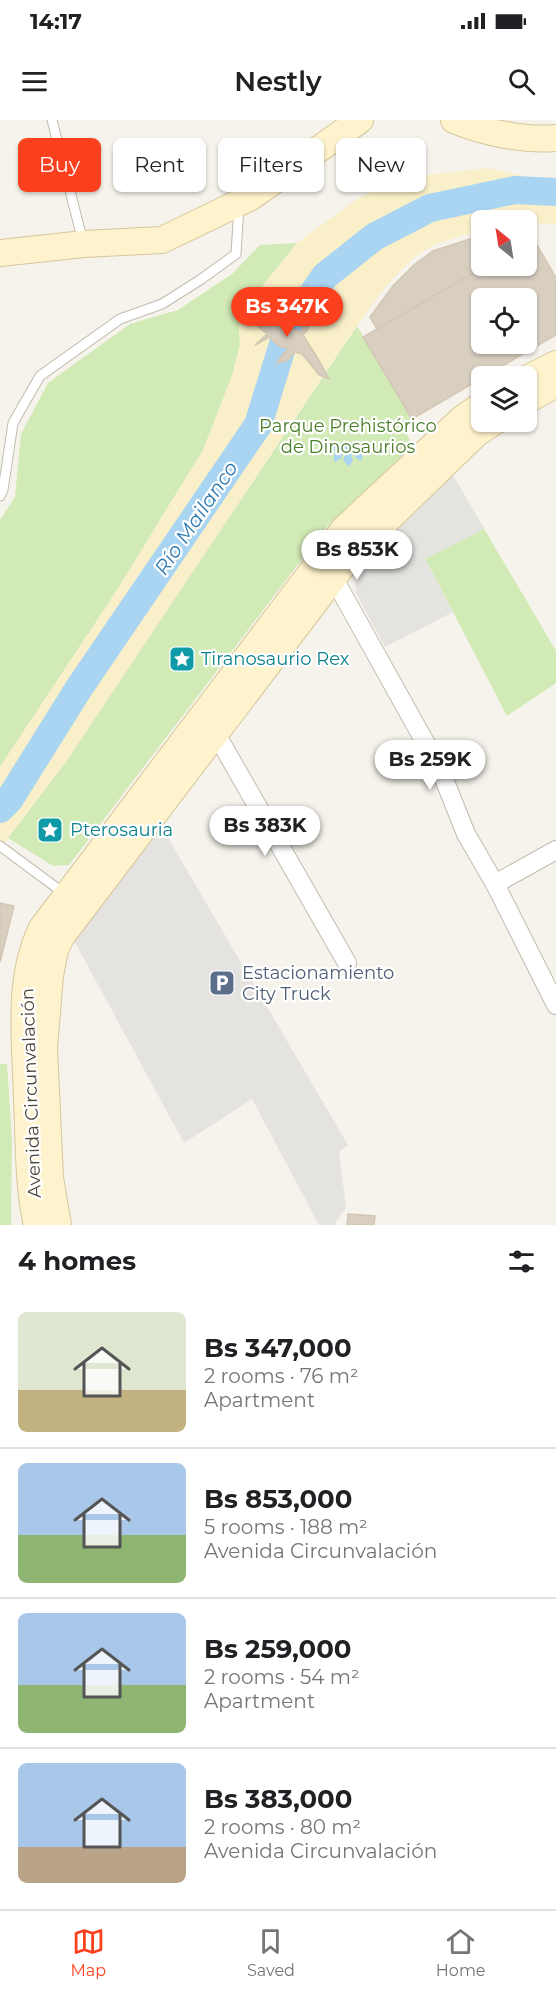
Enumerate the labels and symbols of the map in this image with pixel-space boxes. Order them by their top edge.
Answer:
north arrow [471,210,537,276]
pin: Bs 347K [232,287,342,338]
park label: Parque Prehistórico de Dinosaurios [259,415,437,458]
water label: Río Mailanco [149,457,243,579]
pin: Bs 853K [302,530,412,581]
place icon: Tiranosaurio Rex [167,644,197,674]
place label: Tiranosaurio Rex [201,648,350,670]
pin: Bs 259K [375,740,485,791]
pin: Bs 383K [210,806,320,857]
place icon: Pterosauria [35,815,65,845]
place label: Pterosauria [70,819,173,841]
place label: Estacionamiento City Truck [242,962,394,1005]
parking icon: Estacionamiento City Truck [207,968,237,998]
street label: Avenida Circunvalación [16,988,46,1198]

